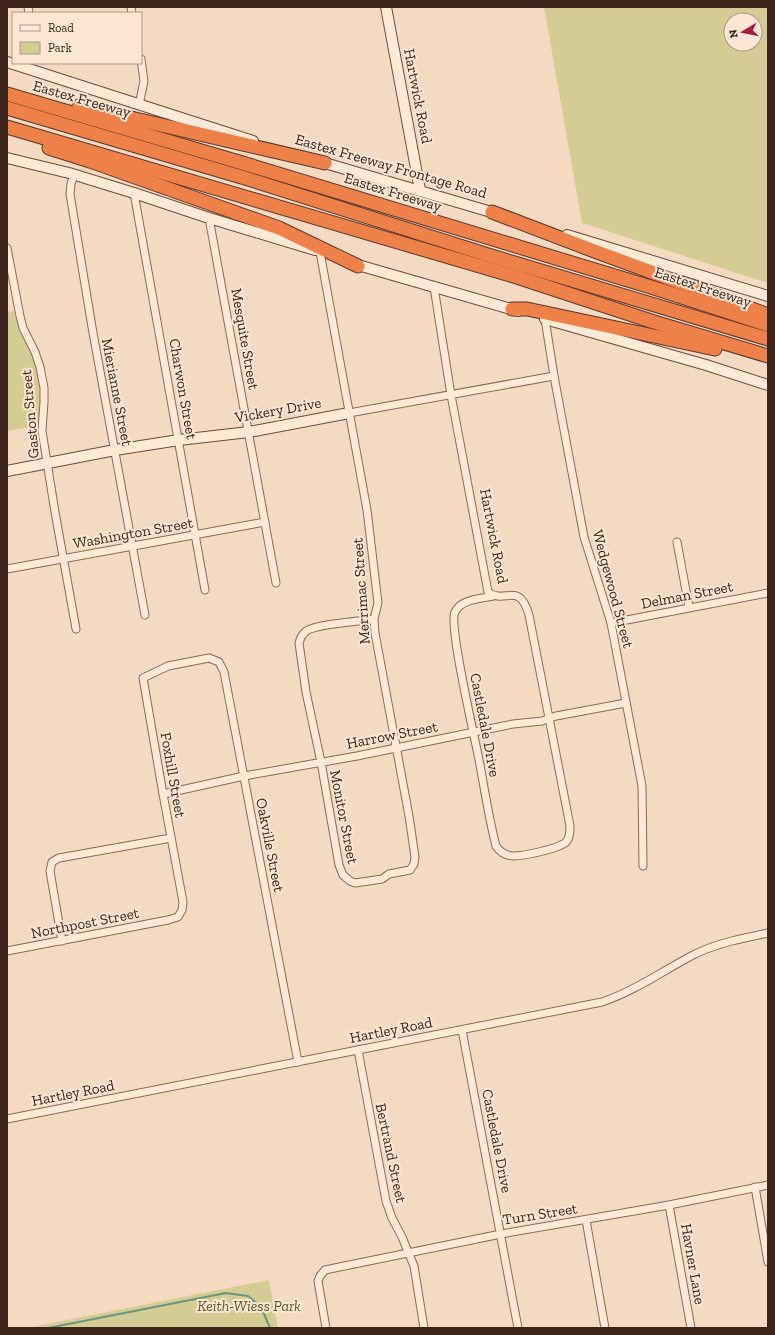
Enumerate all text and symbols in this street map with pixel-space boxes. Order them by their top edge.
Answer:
legend [12,12,142,64]
north arrow [723,12,763,52]
text: Road [48,21,74,35]
text: N [726,28,741,39]
text: Park [48,41,73,55]
street label: Hartwick Road [400,47,436,146]
street label: Eastex Freeway [31,76,133,122]
street label: Eastex Freeway Frontage Road [293,130,489,202]
street label: Eastex Freeway [342,169,444,215]
street label: Eastex Freeway [652,263,754,311]
street label: Mesquite Street [227,287,263,392]
street label: Mierianne Street [98,337,136,448]
street label: Charwon Street [165,337,201,441]
street label: Gaston Street [17,368,43,459]
street label: Vickery Drive [232,394,323,427]
street label: Hartwick Road [476,487,512,586]
street label: Washington Street [72,514,195,552]
street label: Wedgewood Street [589,528,638,650]
street label: Merrimac Street [348,537,374,645]
street label: Delman Street [639,577,735,613]
street label: Castledale Drive [466,672,504,778]
street label: Harrow Street [345,717,440,753]
street label: Foxhill Street [157,731,189,820]
street label: Monitor Street [326,768,362,866]
street label: Oakville Street [252,796,288,894]
street label: Northpost Street [29,904,141,942]
street label: Hartley Road [348,1013,435,1047]
street label: Hartley Road [30,1076,117,1110]
street label: Castledale Drive [478,1088,516,1194]
street label: Bertrand Street [372,1102,410,1205]
street label: Turn Street [501,1199,579,1229]
street label: Havner Lane [677,1222,709,1306]
park label: Keith-Wiess Park [197,1297,301,1315]

